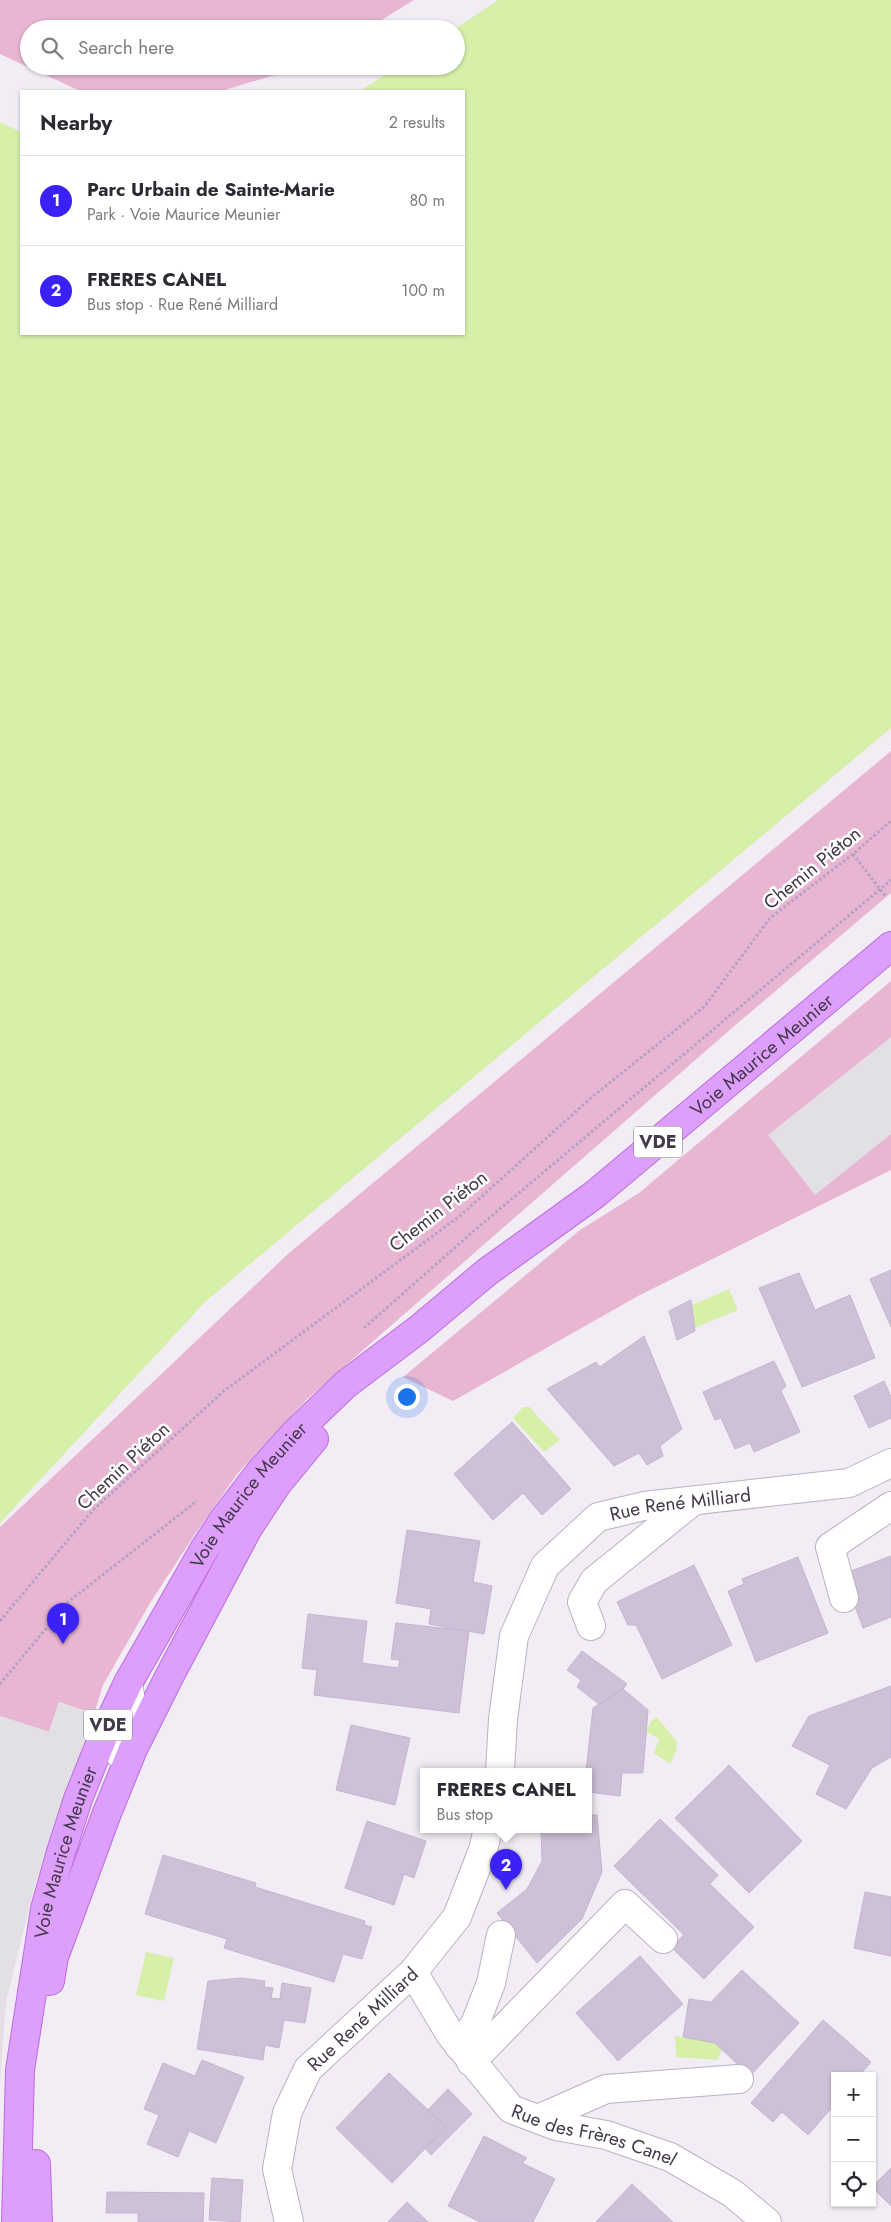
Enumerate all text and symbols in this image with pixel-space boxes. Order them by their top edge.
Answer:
search box [20,20,465,75]
icon: search [38,34,66,62]
text: Search here [78,34,174,61]
text: Nearby [40,108,112,138]
text: 2 results [389,111,445,134]
text: Parc Urbain de Sainte-Marie [87,176,335,203]
text: 1 [52,189,60,212]
text: 80 m [409,189,445,212]
text: Park · Voie Maurice Meunier [87,203,280,226]
text: FRERES CANEL [87,266,226,293]
text: 2 [51,279,61,302]
text: 100 m [401,279,445,302]
text: Bus stop · Rue René Milliard [87,293,278,316]
street label: Chemin Piéton [758,820,866,916]
street label: Voie Maurice Meunier [684,987,839,1122]
road number: VDE [634,1126,682,1158]
street label: Chemin Piéton [383,1164,493,1258]
your location [394,1384,420,1410]
street label: Voie Maurice Meunier [183,1415,313,1573]
street label: Chemin Piéton [71,1416,175,1516]
street label: Rue René Milliard [607,1481,752,1527]
pin: 1 [47,1603,79,1644]
road number: VDE [84,1710,132,1740]
street label: Voie Maurice Meunier [27,1761,104,1940]
popup [420,1768,592,1833]
text: FRERES CANEL [436,1776,576,1803]
text: Bus stop [436,1803,493,1826]
pin: 2 [490,1849,522,1890]
street label: Rue René Milliard [301,1960,424,2077]
map controls [831,2072,876,2207]
button: + [831,2072,876,2117]
street label: Rue des Frères Canel [508,2097,682,2172]
button: − [831,2117,876,2162]
button: locate [831,2162,876,2207]

